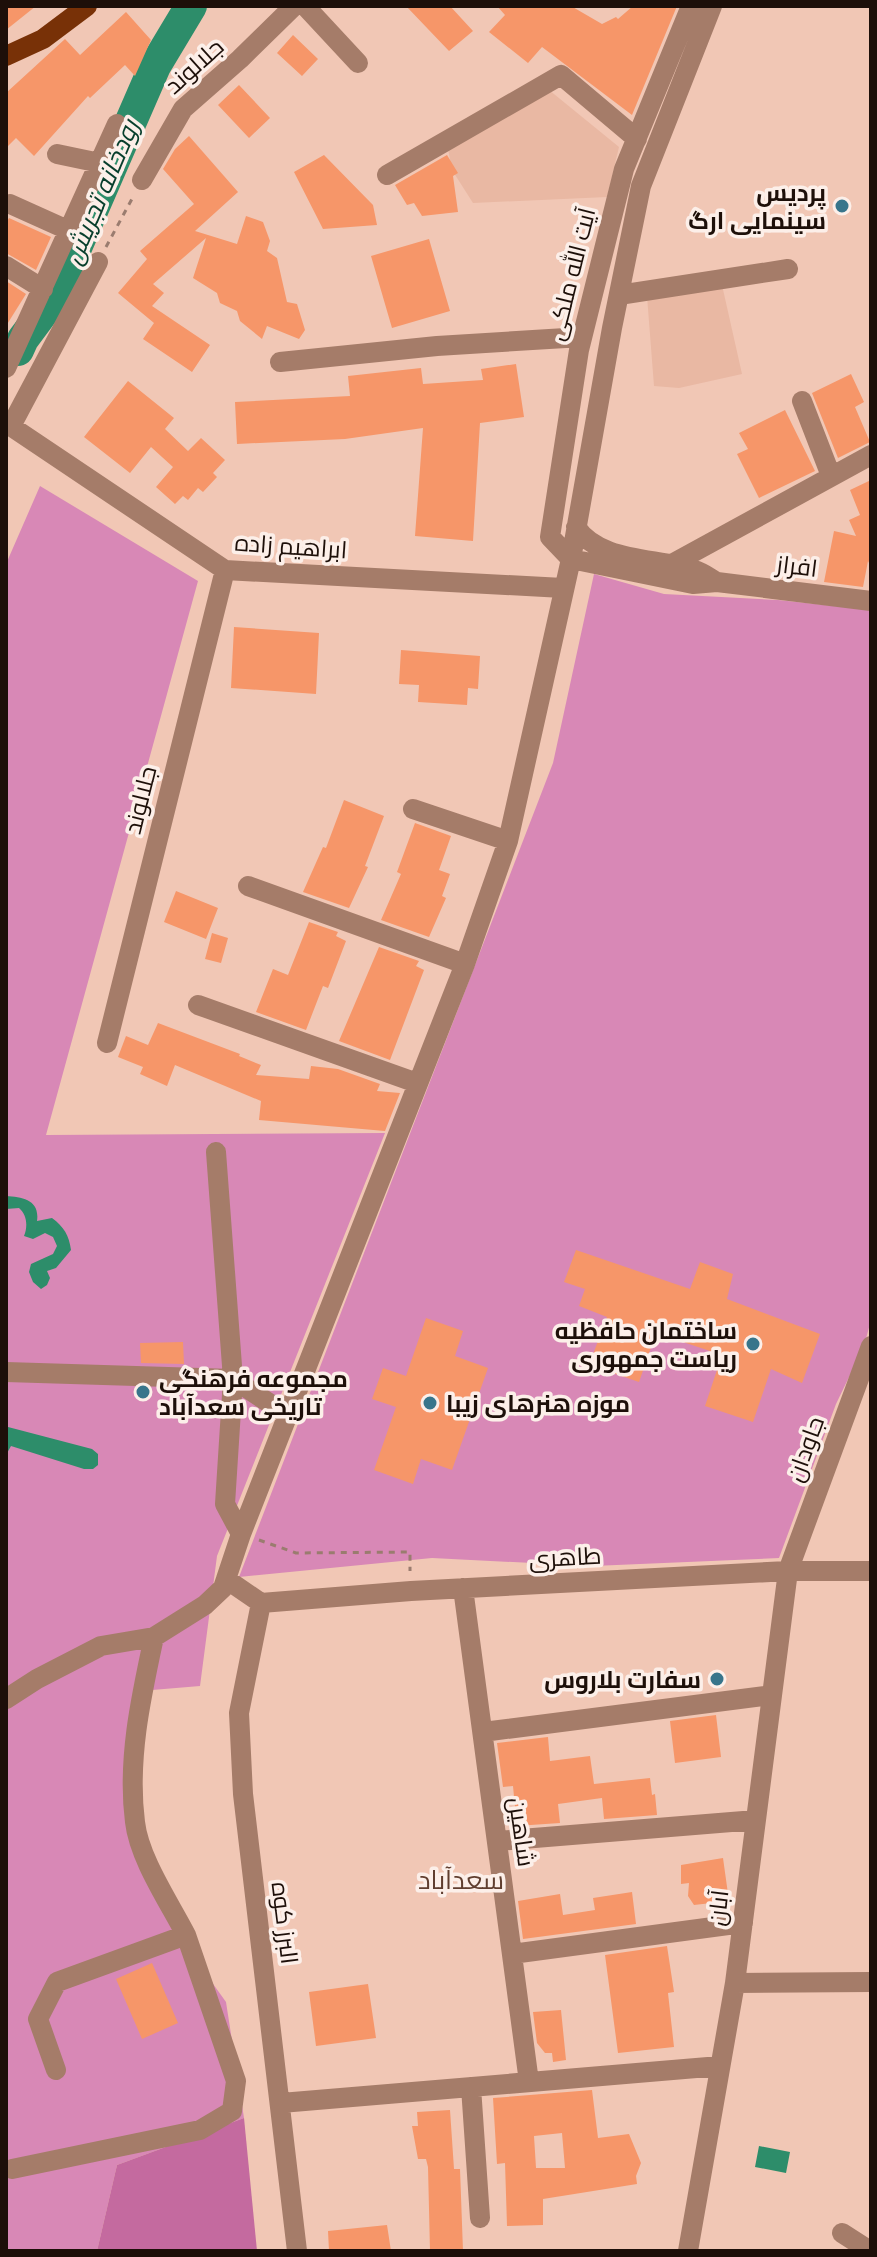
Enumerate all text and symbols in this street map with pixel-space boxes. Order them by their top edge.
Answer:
street label: جلالوند [159,32,229,100]
water label: رودخانه تجریش [56,113,147,269]
place label: پردیس سینمایی ارگ [688,178,826,235]
marker: پردیس سینمایی ارگ [833,197,851,215]
street label: آیت الله ملکی [540,204,602,343]
street label: ابراهیم زاده [234,528,348,566]
street label: افراز [773,549,819,583]
street label: جلالوند [118,763,162,837]
place label: ساختمان حافظیه ریاست جمهوری [555,1316,737,1373]
marker: ساختمان حافظیه ریاست جمهوری [744,1335,762,1353]
place label: مجموعه فرهنگی تاریخی سعدآباد [159,1364,348,1421]
marker: مجموعه فرهنگی تاریخی سعدآباد [134,1383,152,1401]
place label: موزه هنرهای زیبا [446,1389,630,1418]
marker: موزه هنرهای زیبا [421,1394,439,1412]
street label: جاودان [780,1412,830,1486]
street label: طاهری [528,1541,602,1573]
place label: سفارت بلاروس [544,1665,701,1694]
marker: سفارت بلاروس [708,1670,726,1688]
street label: شاهین [503,1795,541,1869]
district label: سعدآباد [418,1864,504,1896]
street label: البرز کوه [266,1880,304,1966]
street label: آبان [701,1888,735,1928]

